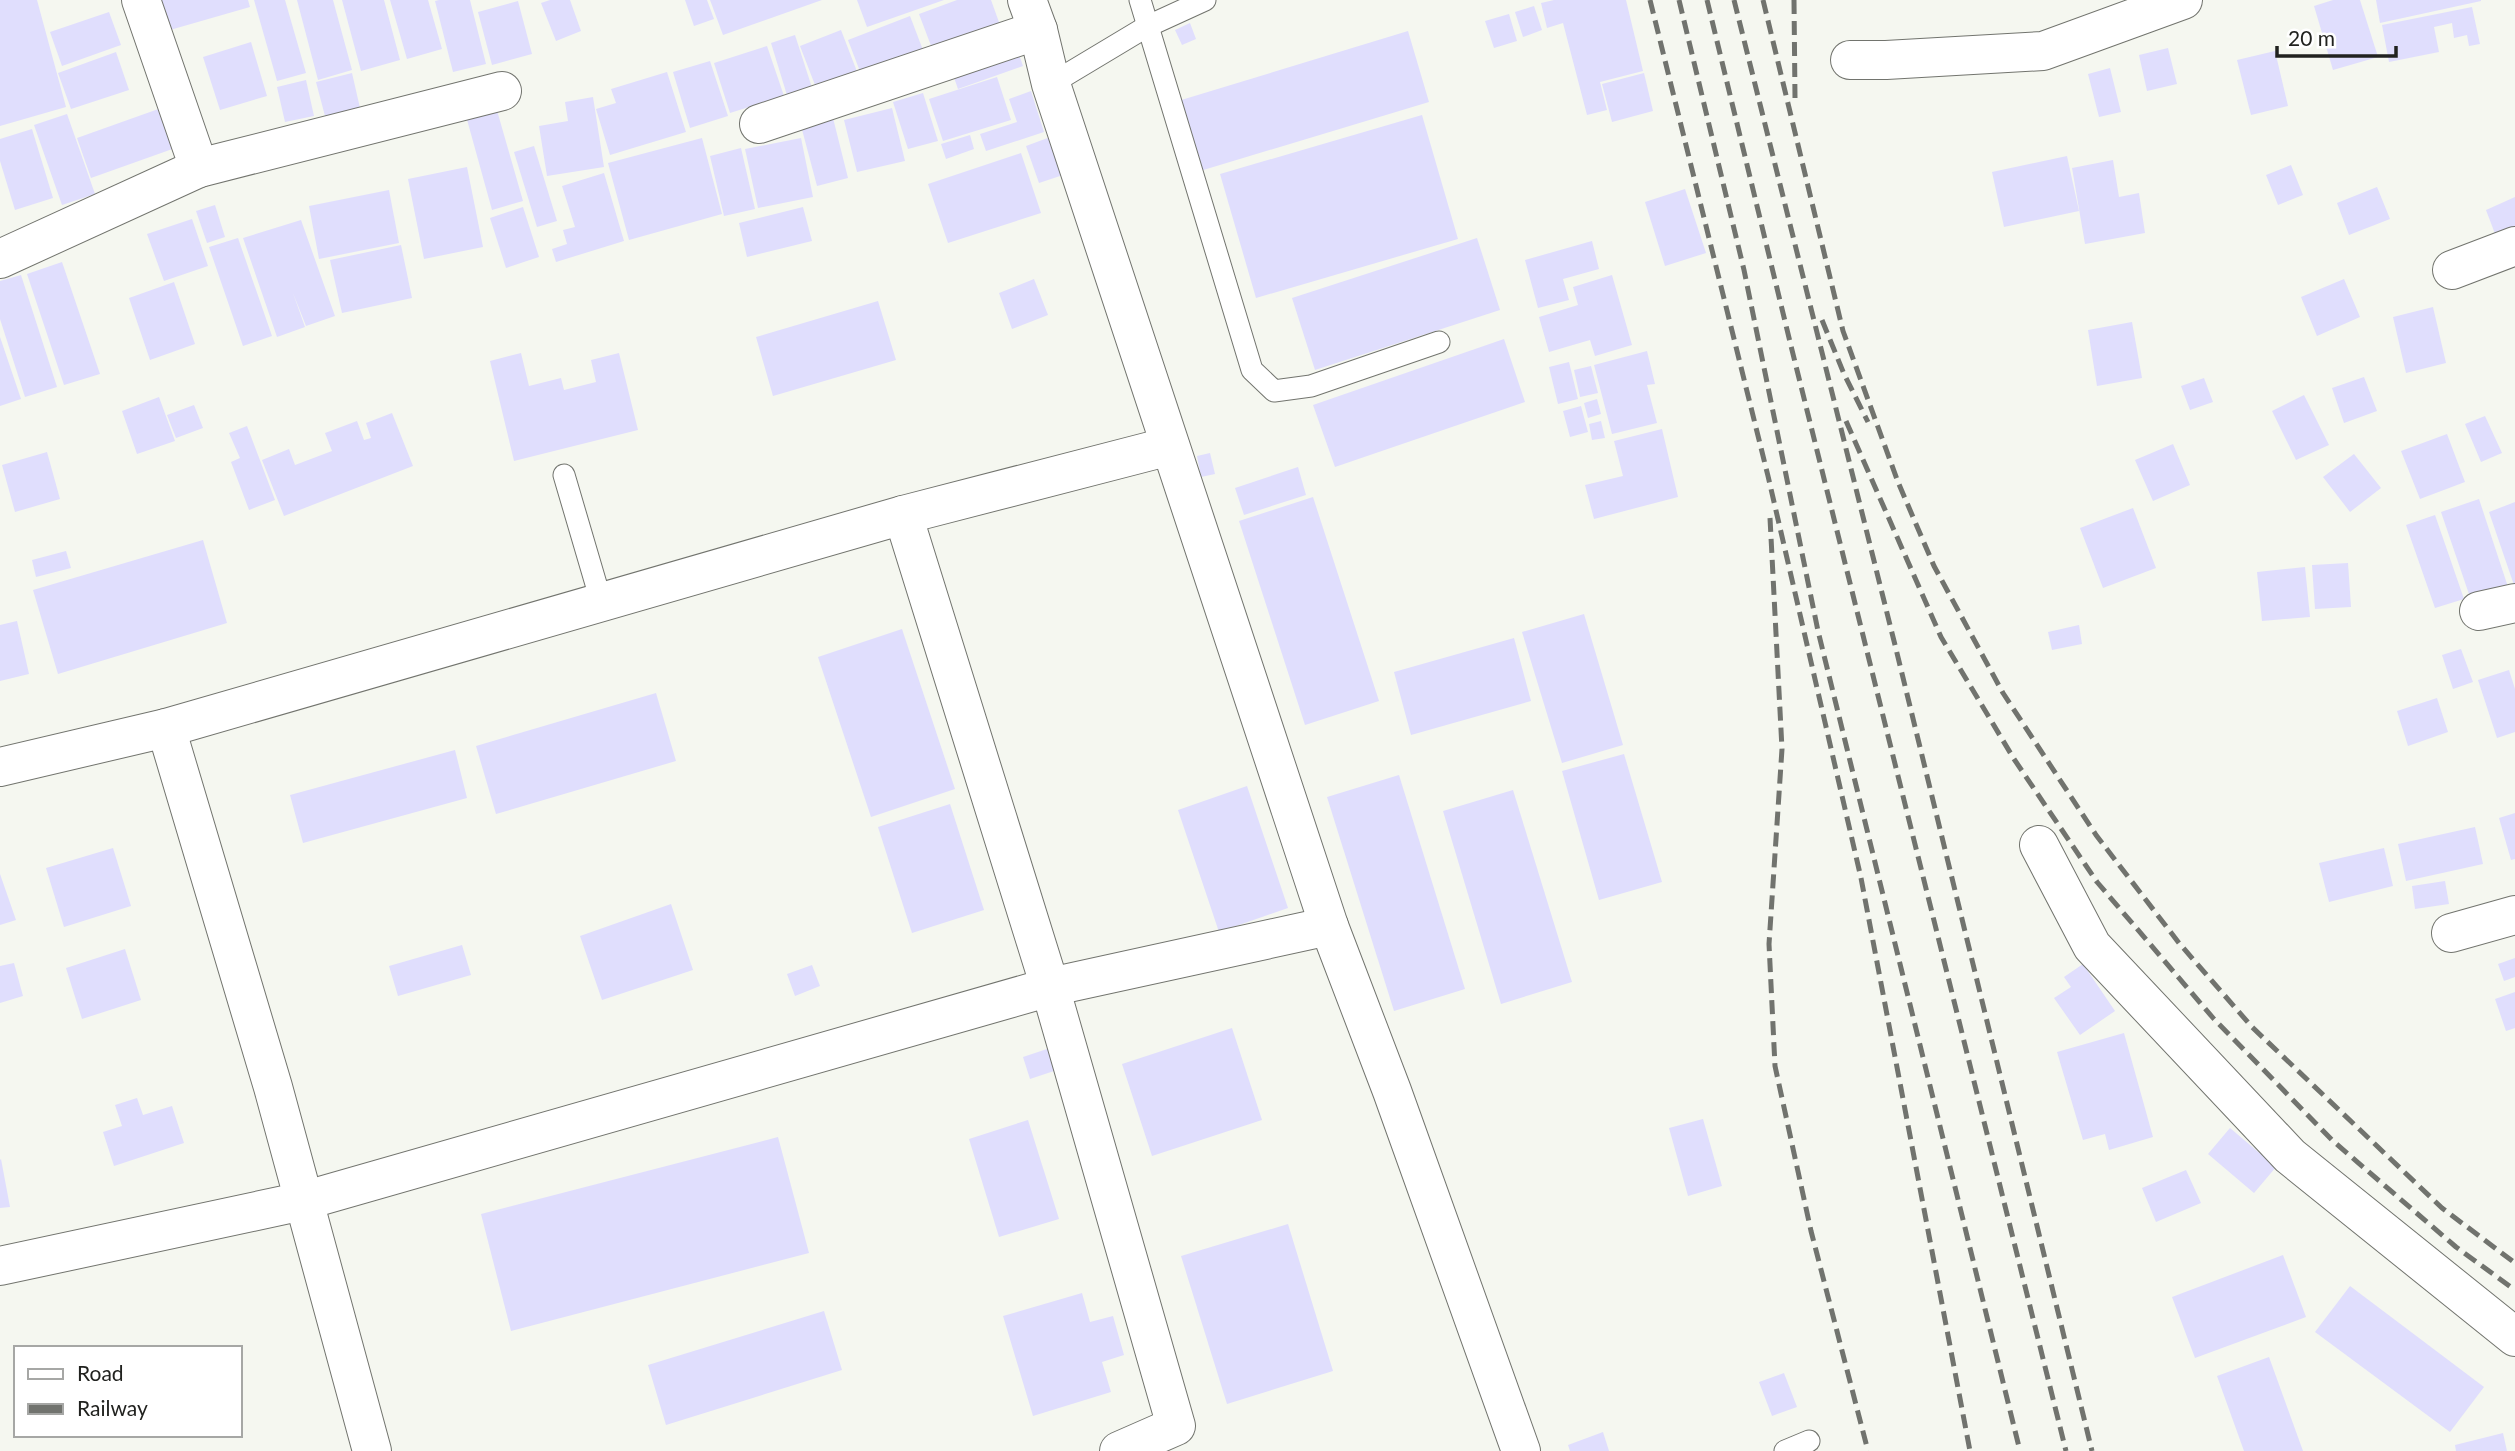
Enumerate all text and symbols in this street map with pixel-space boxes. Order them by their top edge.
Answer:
scale bar [2277,14,2396,58]
text: 20 m [2288,25,2335,50]
legend [14,1346,242,1437]
text: Road [77,1360,124,1385]
text: Railway [77,1395,148,1420]

